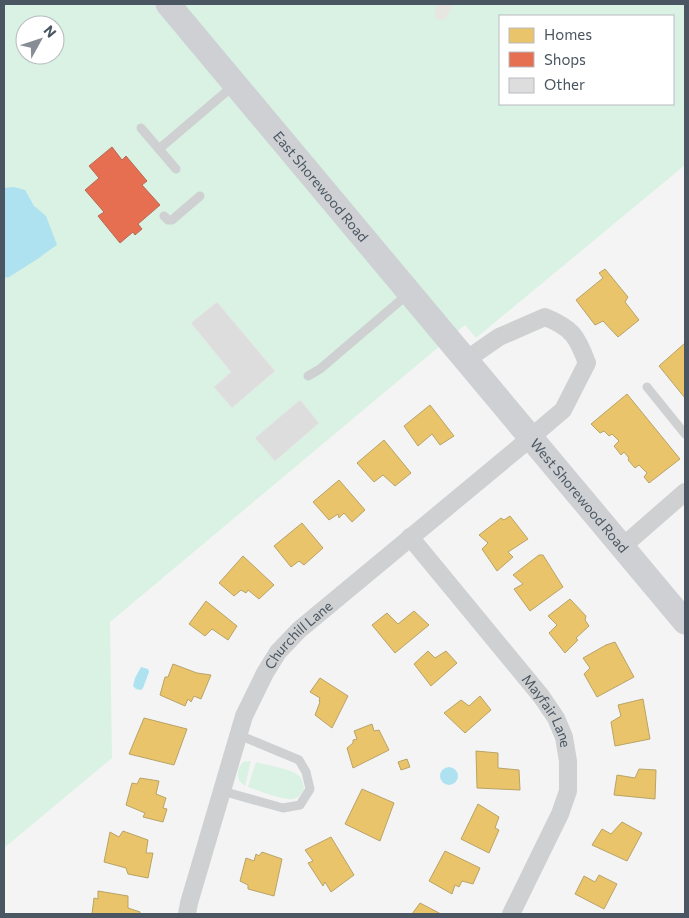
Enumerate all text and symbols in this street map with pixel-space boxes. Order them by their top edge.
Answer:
north arrow [15,15,65,65]
legend [499,15,674,105]
text: N [40,22,60,41]
text: Homes [544,25,592,43]
text: Shops [544,50,586,68]
text: Other [544,75,585,93]
street label: East Shorewood Road [270,128,372,245]
street label: West Shorewood Road [527,435,632,556]
street label: Churchill Lane [261,597,336,672]
street label: Mayfair Lane [519,671,575,748]

